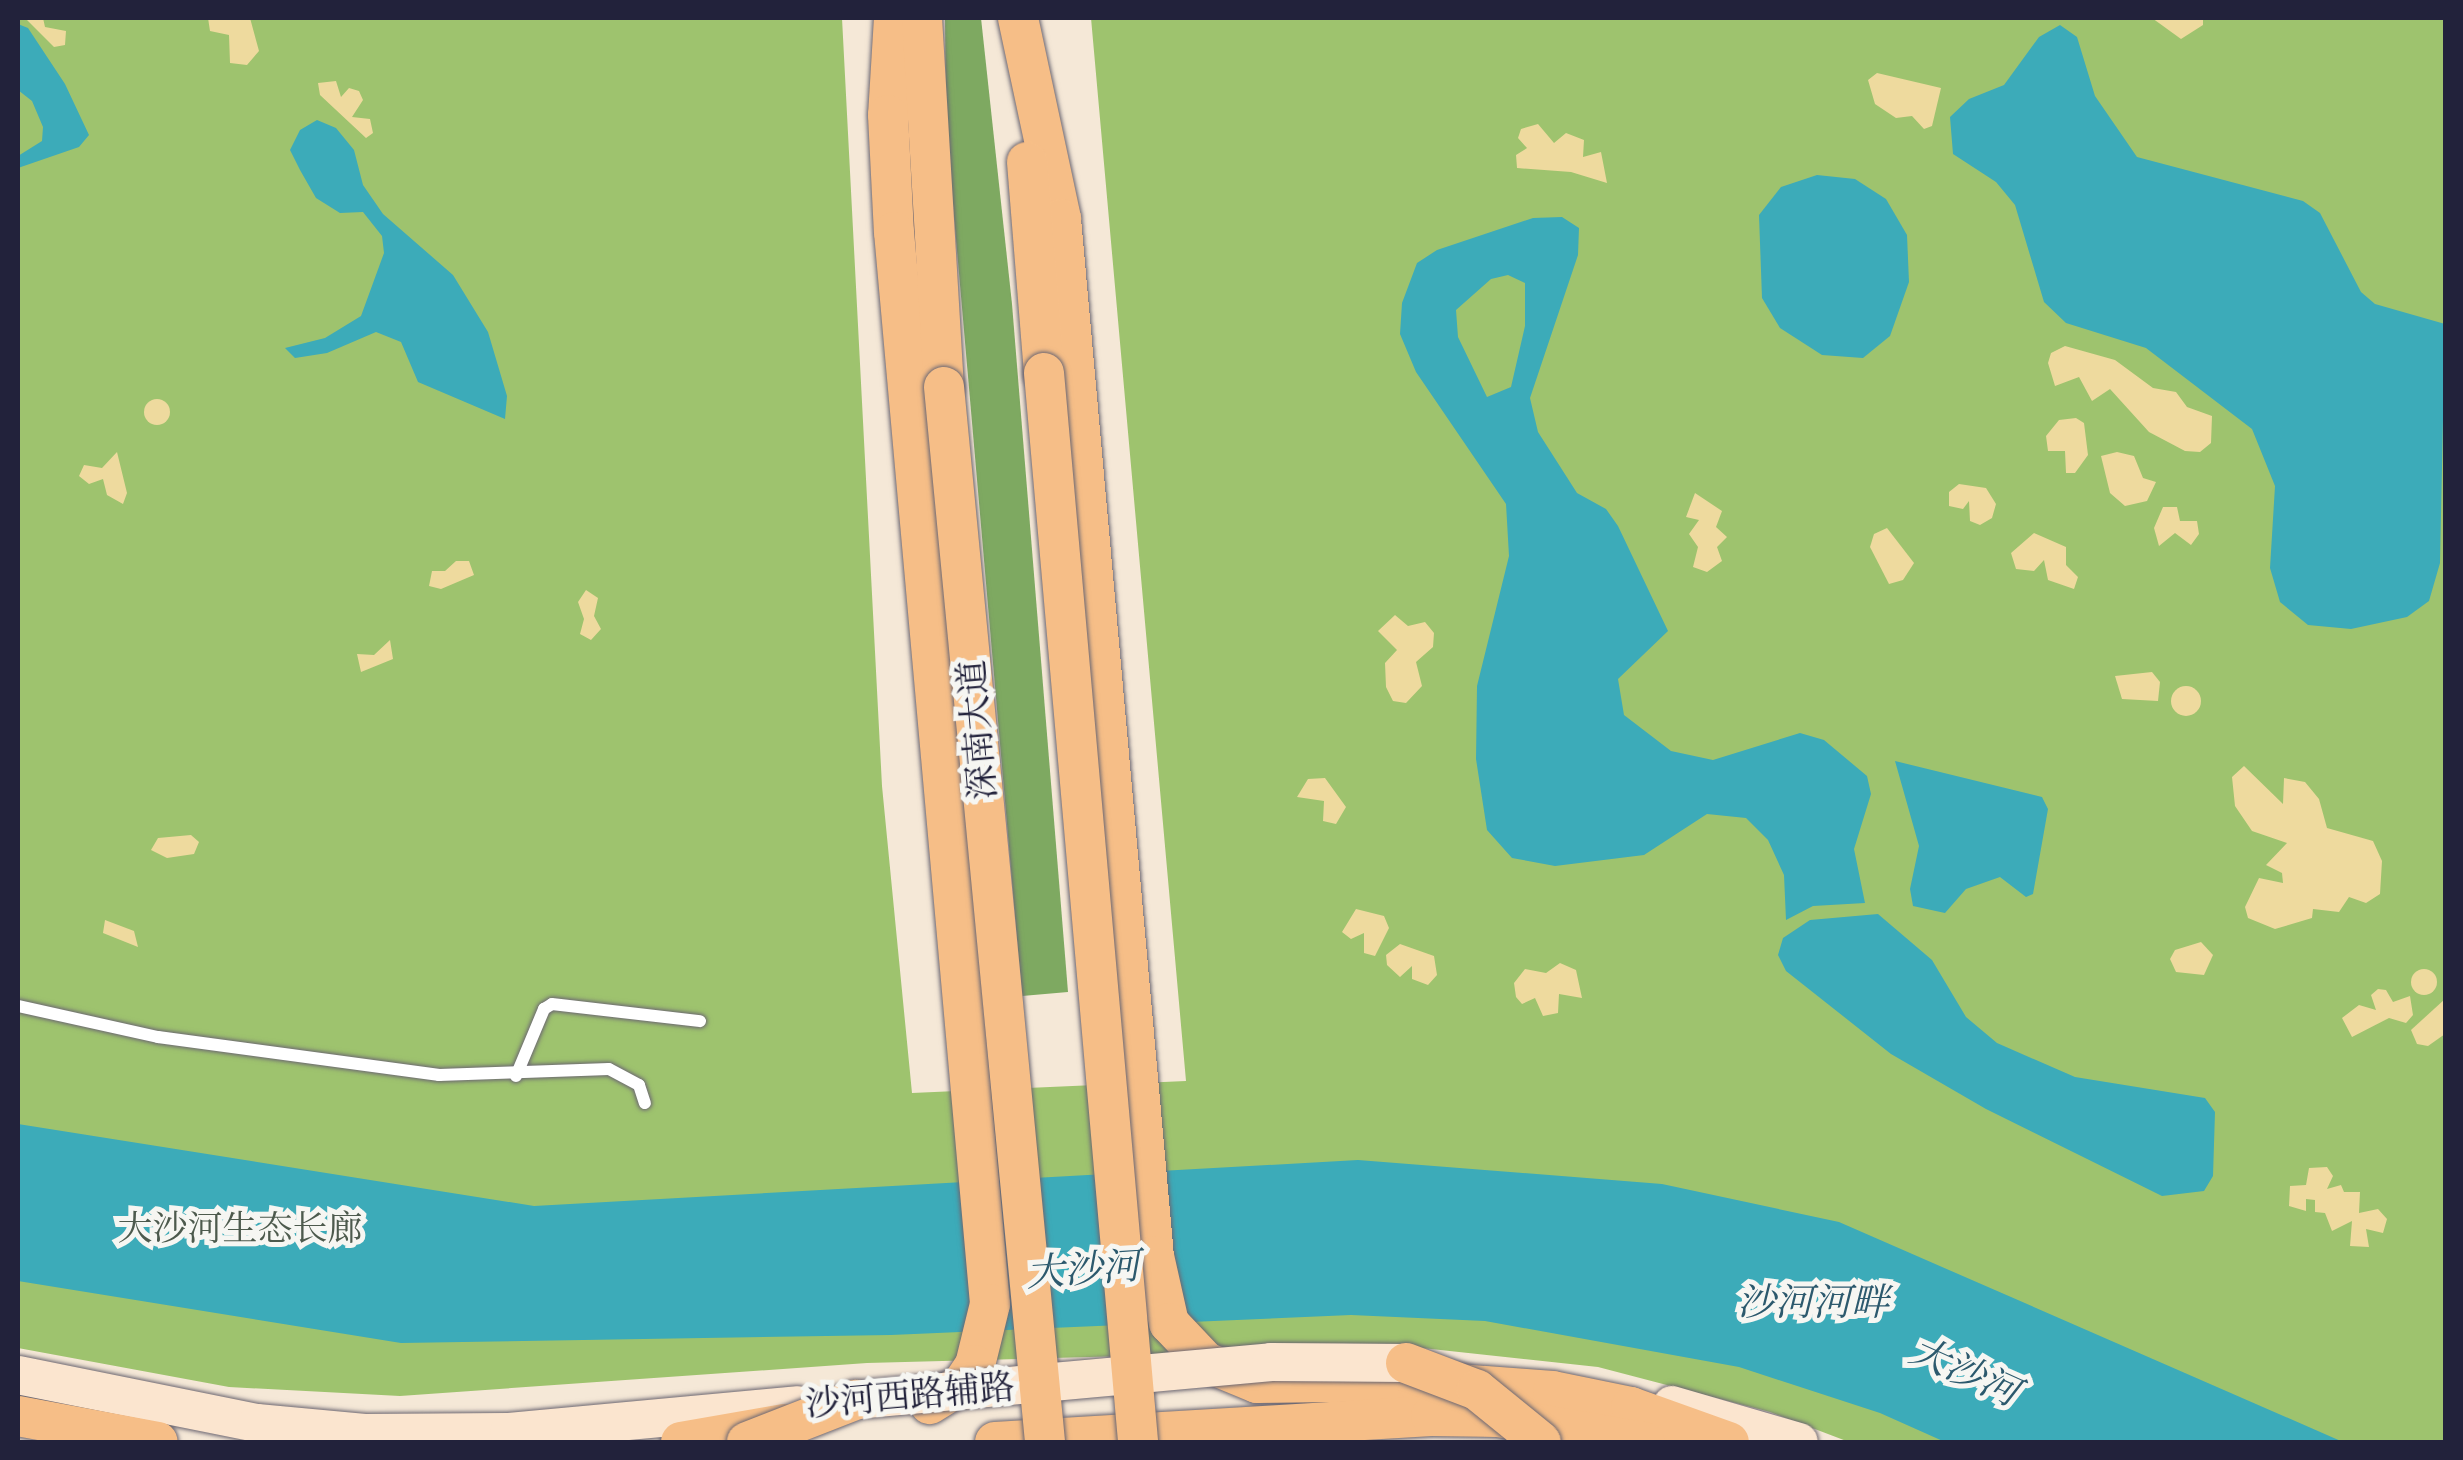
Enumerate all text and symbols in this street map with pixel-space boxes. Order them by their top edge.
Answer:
street label: 深南大道 [950,658,1004,802]
park label: 大沙河生态长廊 [118,1207,362,1249]
water label: 大沙河 [1025,1242,1141,1296]
water label: 沙河河畔 [1737,1279,1889,1325]
water label: 大沙河 [1904,1327,2026,1415]
street label: 沙河西路辅路 [804,1365,1016,1425]

